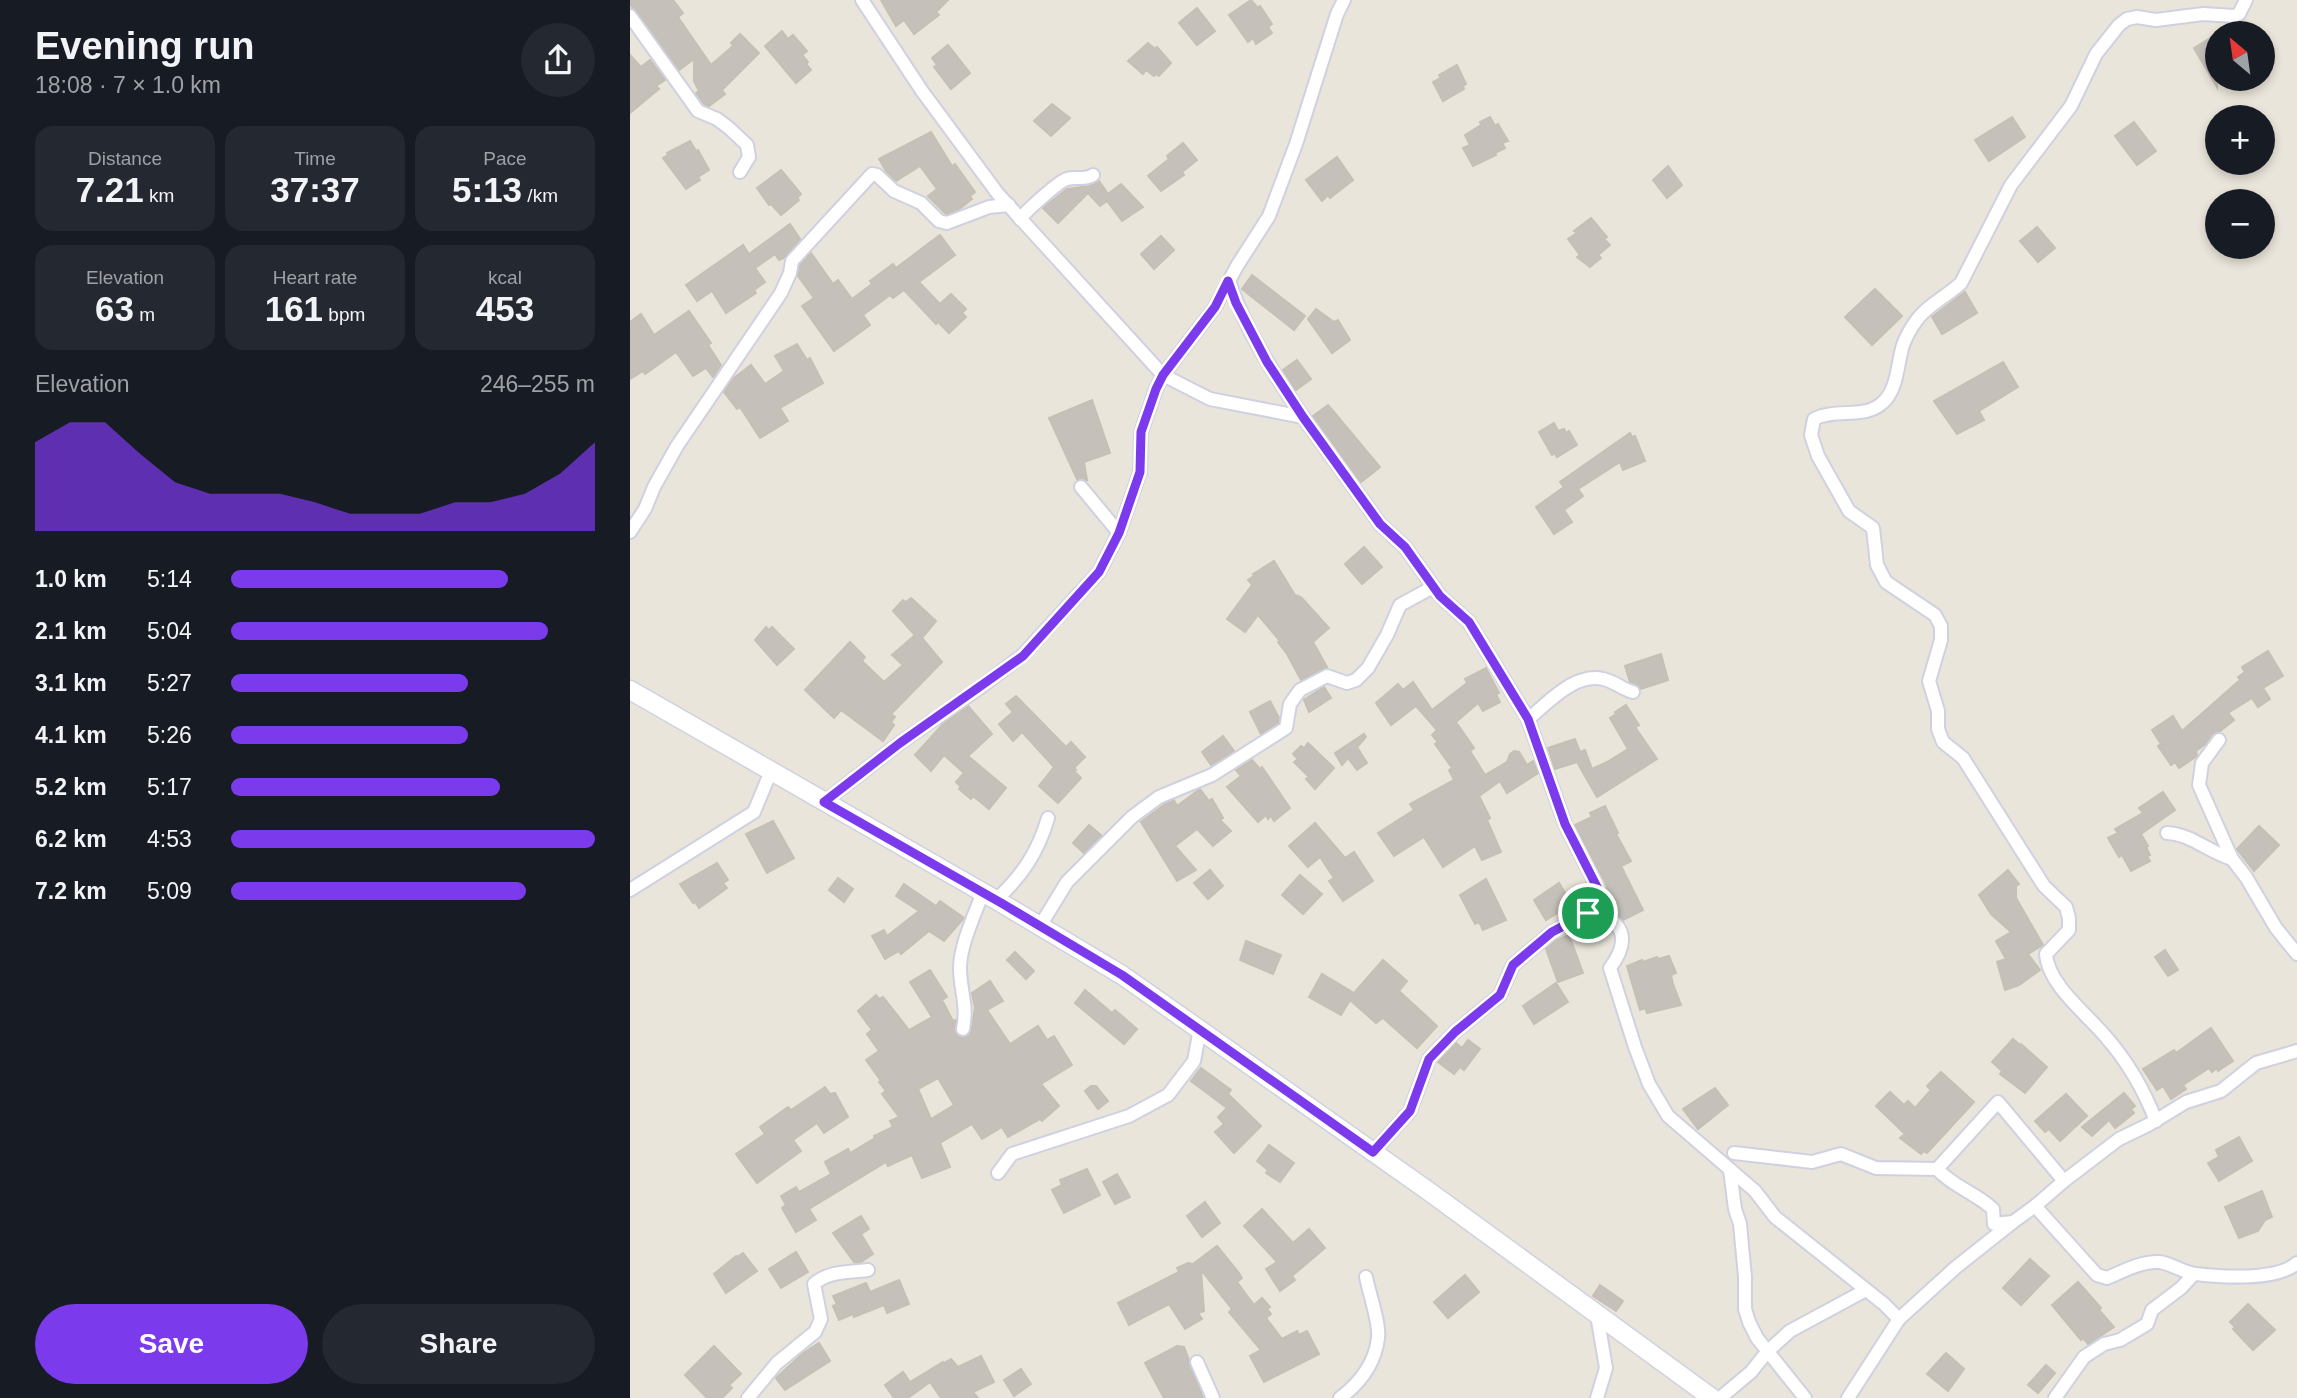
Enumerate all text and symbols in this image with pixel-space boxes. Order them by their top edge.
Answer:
north arrow [2205,21,2275,91]
map controls [2205,21,2275,259]
button: share [521,23,595,97]
text: Evening run [35,25,255,67]
text: 18:08 · 7 × 1.0 km [35,72,221,98]
button: + [2205,105,2275,175]
text: Distance [88,148,162,169]
text: Time [294,148,336,169]
text: Pace [483,148,527,169]
text: 7.21 [76,170,144,209]
text: 37:37 [270,170,360,209]
text: 5:13 [452,170,522,209]
text: km [144,185,174,206]
text: /km [522,185,558,206]
button: − [2205,189,2275,259]
text: Elevation [86,267,164,288]
text: Heart rate [273,267,357,288]
text: kcal [488,267,522,288]
text: 63 [95,289,134,328]
text: 161 [265,289,323,328]
text: 453 [476,289,534,328]
text: m [134,304,155,325]
text: bpm [323,304,365,325]
text: Elevation [35,371,130,397]
text: 246–255 m [480,371,595,397]
text: 1.0 km [35,566,107,592]
text: 5:14 [147,566,192,592]
text: 2.1 km [35,618,107,644]
text: 5:04 [147,618,192,644]
text: 3.1 km [35,670,107,696]
text: 5:27 [147,670,192,696]
text: 4.1 km [35,722,107,748]
text: 5:26 [147,722,192,748]
text: 5.2 km [35,774,107,800]
text: 5:17 [147,774,192,800]
text: 6.2 km [35,826,107,852]
text: 4:53 [147,826,192,852]
text: 7.2 km [35,878,107,904]
text: 5:09 [147,878,192,904]
pin [1558,883,1618,943]
icon: arrive [1569,894,1607,932]
button: Save [35,1304,308,1384]
button: Share [322,1304,595,1384]

